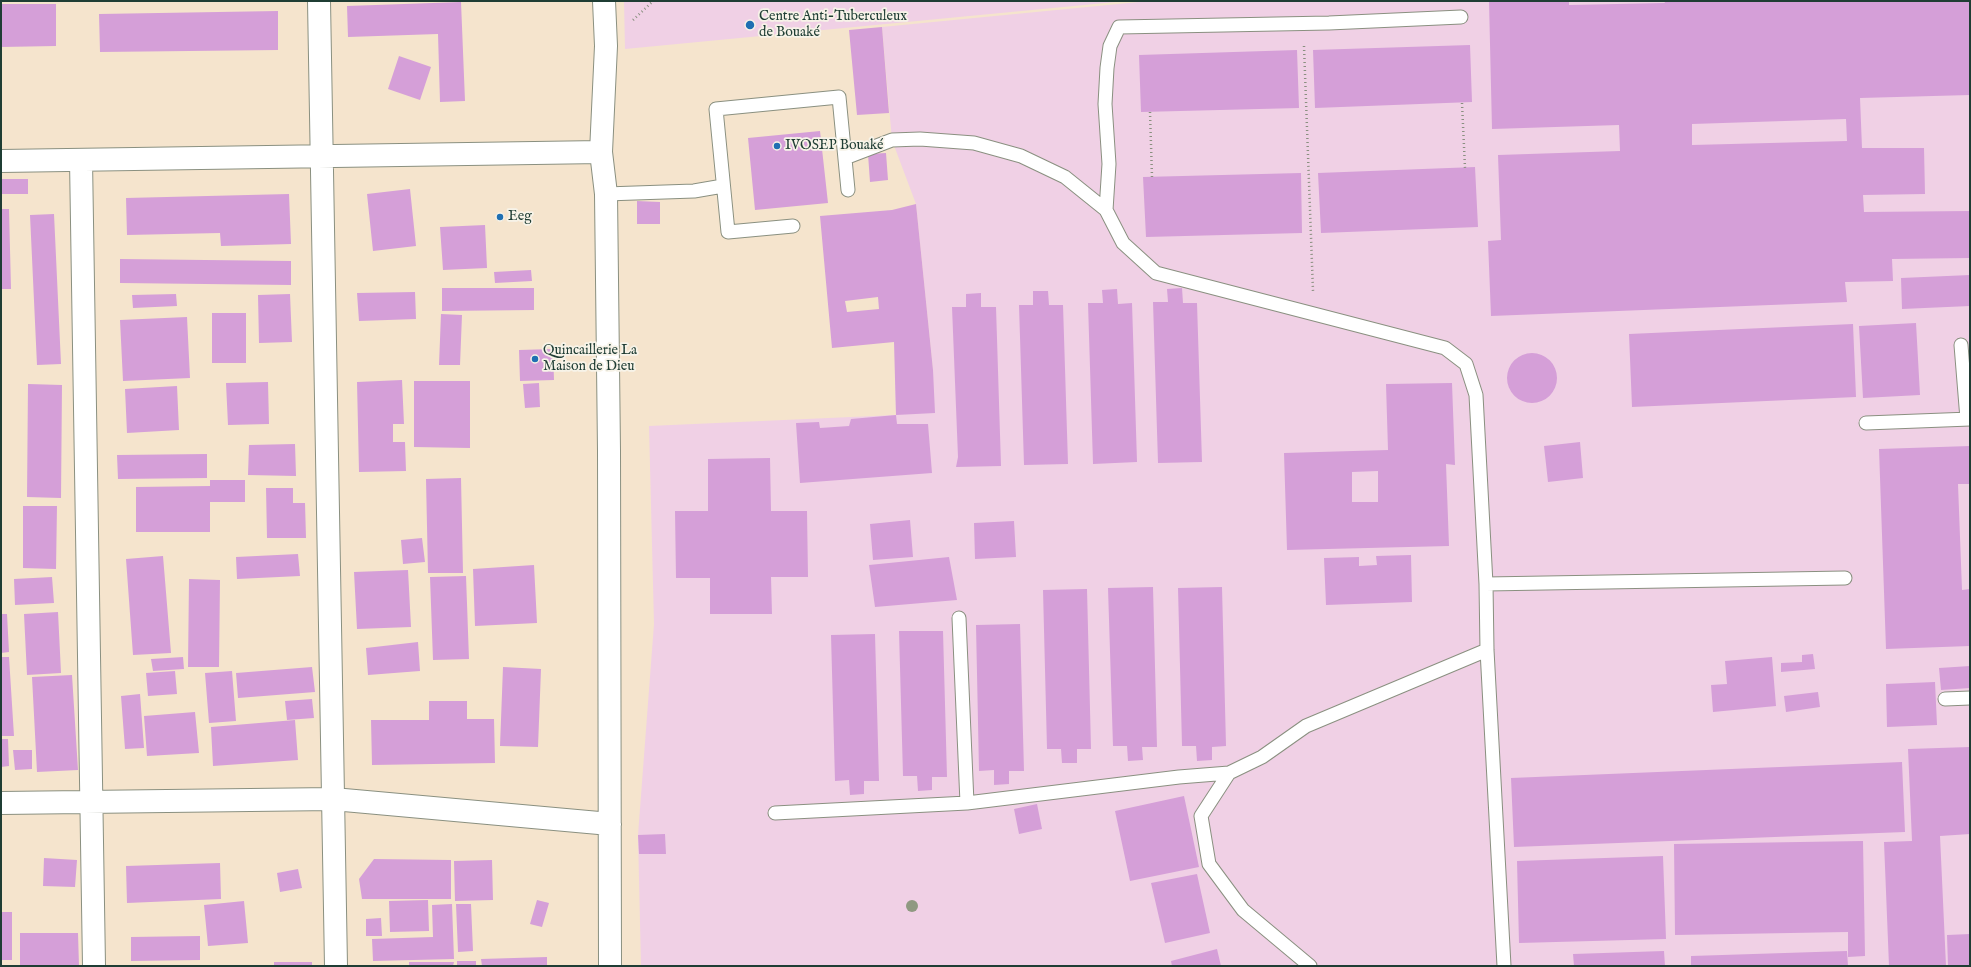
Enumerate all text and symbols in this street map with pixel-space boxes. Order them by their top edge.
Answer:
place label: Centre Anti-Tuberculeux de Bouaké [759,9,907,42]
marker: Centre Anti-Tuberculeux de Bouaké [744,19,756,31]
place label: IVOSEP Bouaké [785,138,884,154]
marker: IVOSEP Bouaké [772,141,782,151]
place label: Eeg [508,209,532,225]
marker: Eeg [495,212,505,222]
place label: Quincaillerie La Maison de Dieu [543,343,637,376]
marker: Quincaillerie La Maison de Dieu [530,354,540,364]

